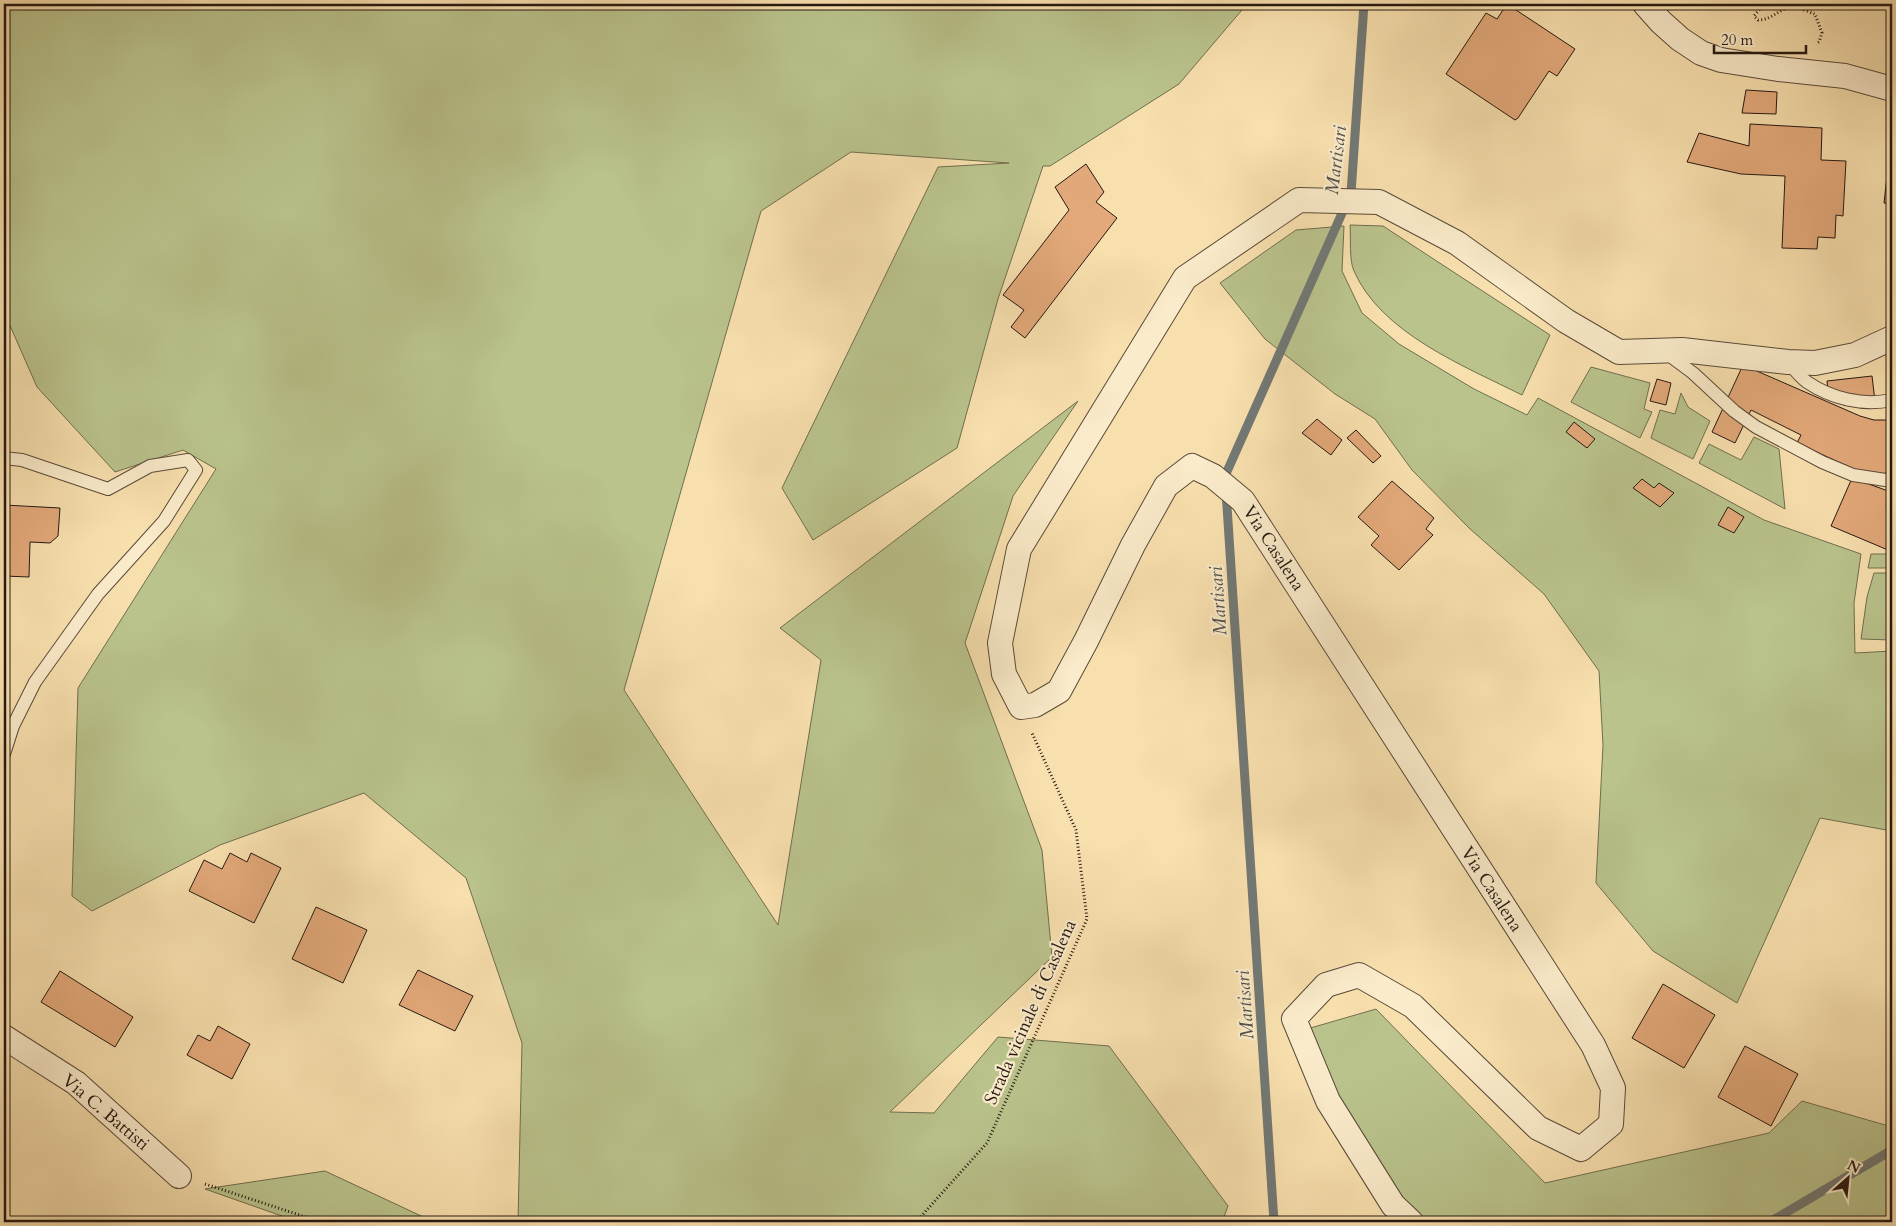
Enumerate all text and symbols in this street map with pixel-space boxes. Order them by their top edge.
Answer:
scale bar [1714,22,1806,54]
text: 20 m [1721,30,1753,50]
water label: Martisari [1319,123,1353,196]
street label: Via Casalena [1237,501,1311,596]
water label: Martisari [1203,565,1233,636]
street label: Via Casalena [1455,842,1529,937]
street label: Strada vicinale di Casalena [978,916,1083,1109]
water label: Martisari [1230,969,1260,1040]
street label: Via C. Battisti [57,1068,155,1156]
north arrow [1824,1154,1874,1204]
text: N [1844,1156,1863,1178]

